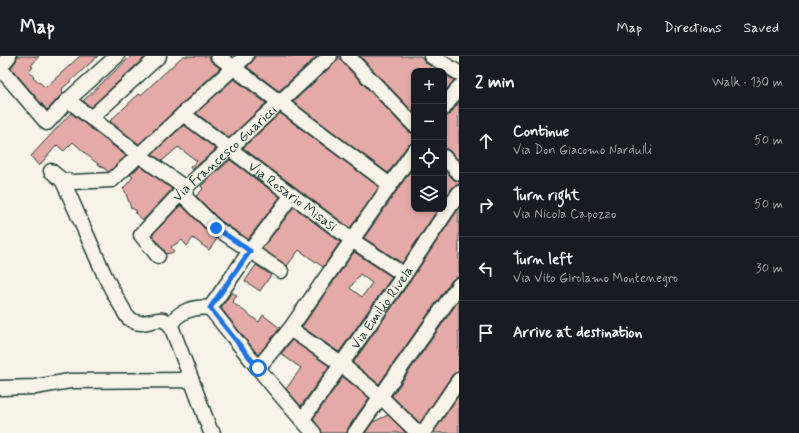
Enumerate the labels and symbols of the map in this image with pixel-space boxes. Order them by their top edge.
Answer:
street label: Via Francesco Guaricci [169,101,281,206]
street label: Via Rosario Misasi [244,158,340,236]
route end [207,219,225,237]
street label: Via Emilio Rivela [347,262,418,353]
route start [249,359,267,377]

